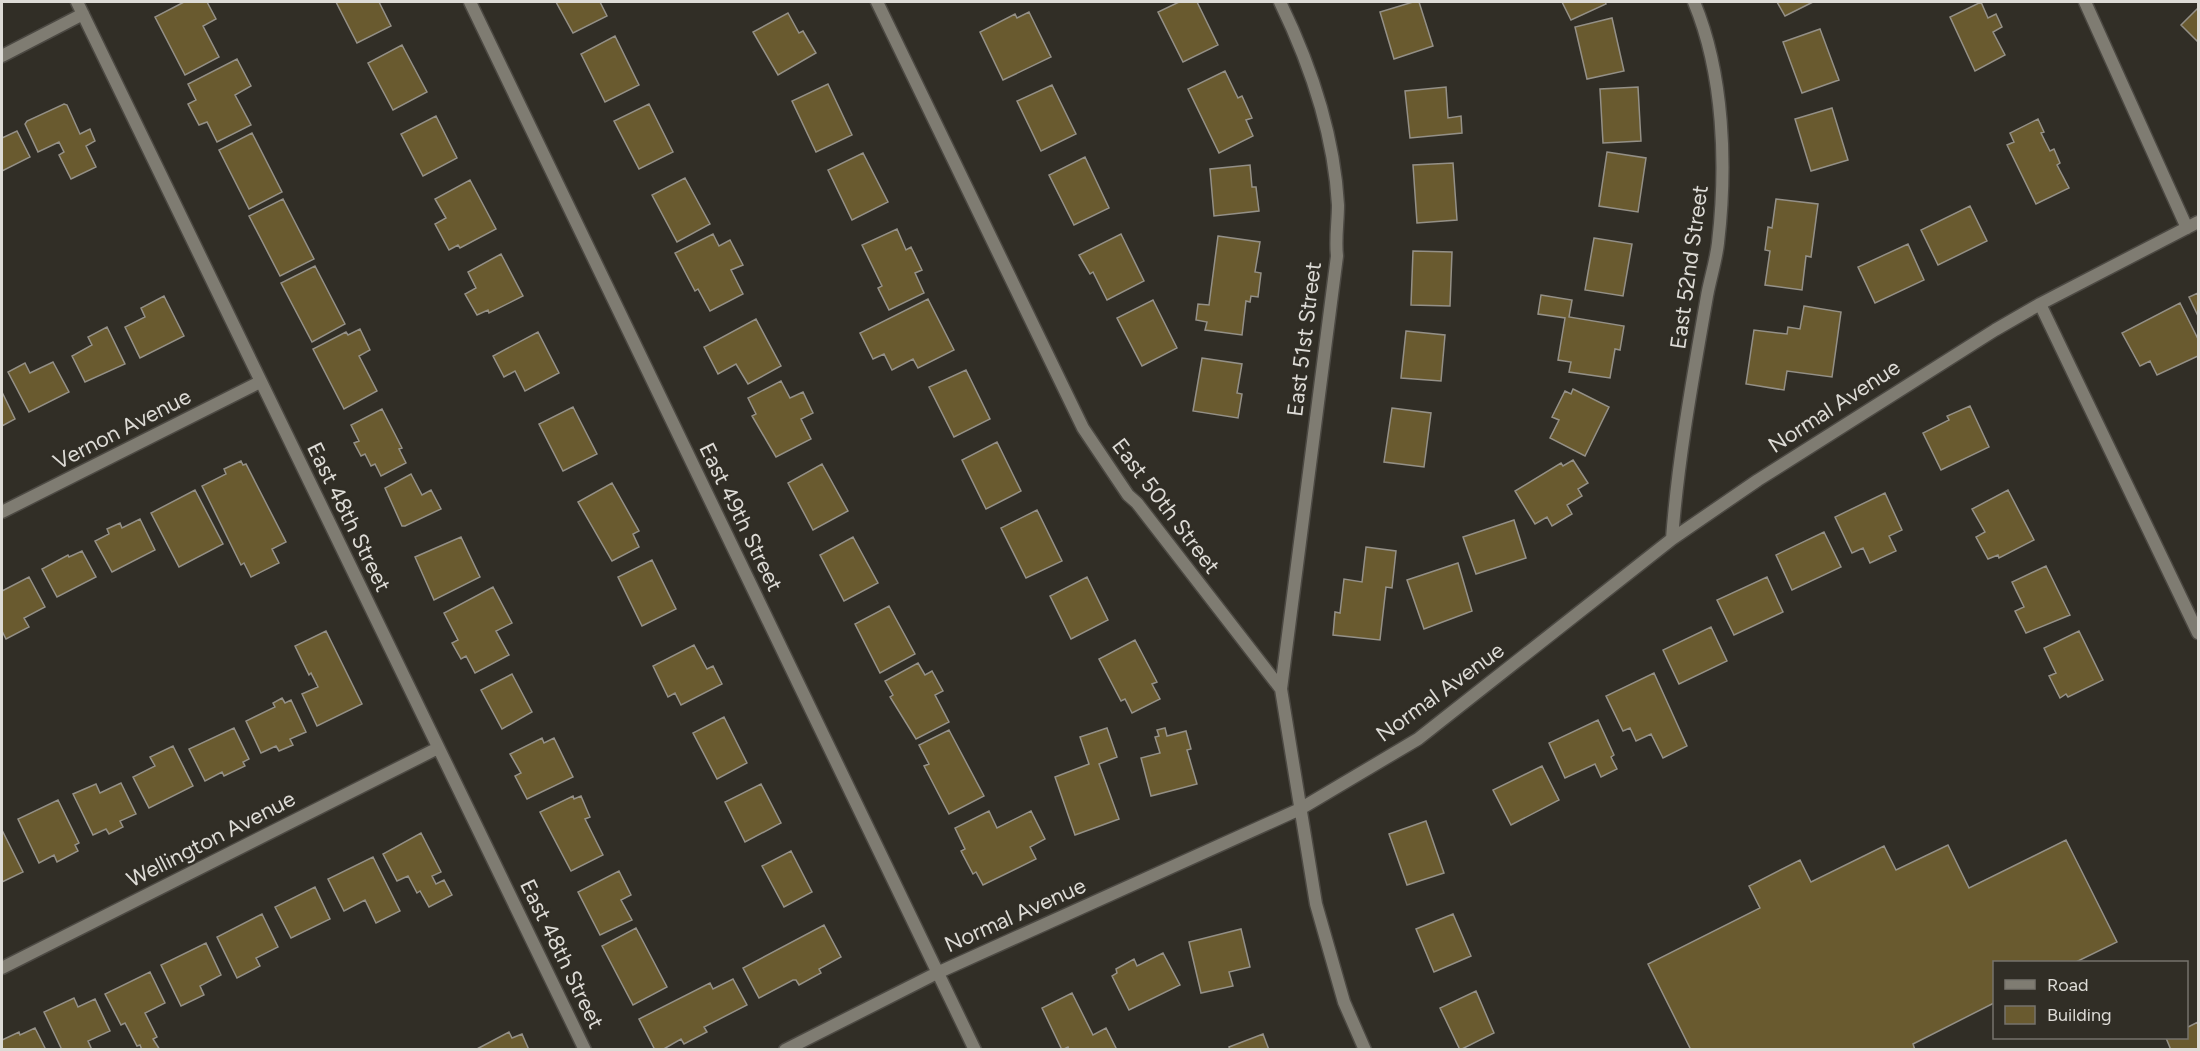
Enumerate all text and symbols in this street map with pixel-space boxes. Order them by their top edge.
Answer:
street label: East 52nd Street [1664,183,1714,351]
street label: East 51st Street [1281,260,1327,418]
street label: Normal Avenue [1763,353,1905,459]
street label: Vernon Avenue [49,383,195,475]
street label: East 50th Street [1106,433,1226,579]
street label: East 48th Street [301,438,397,596]
street label: East 49th Street [693,438,789,596]
street label: Normal Avenue [1371,636,1509,748]
street label: Wellington Avenue [122,785,300,893]
street label: Normal Avenue [940,872,1090,958]
street label: East 48th Street [514,875,610,1033]
legend [1993,961,2188,1039]
text: Road [2047,974,2088,996]
text: Building [2047,1004,2112,1026]

